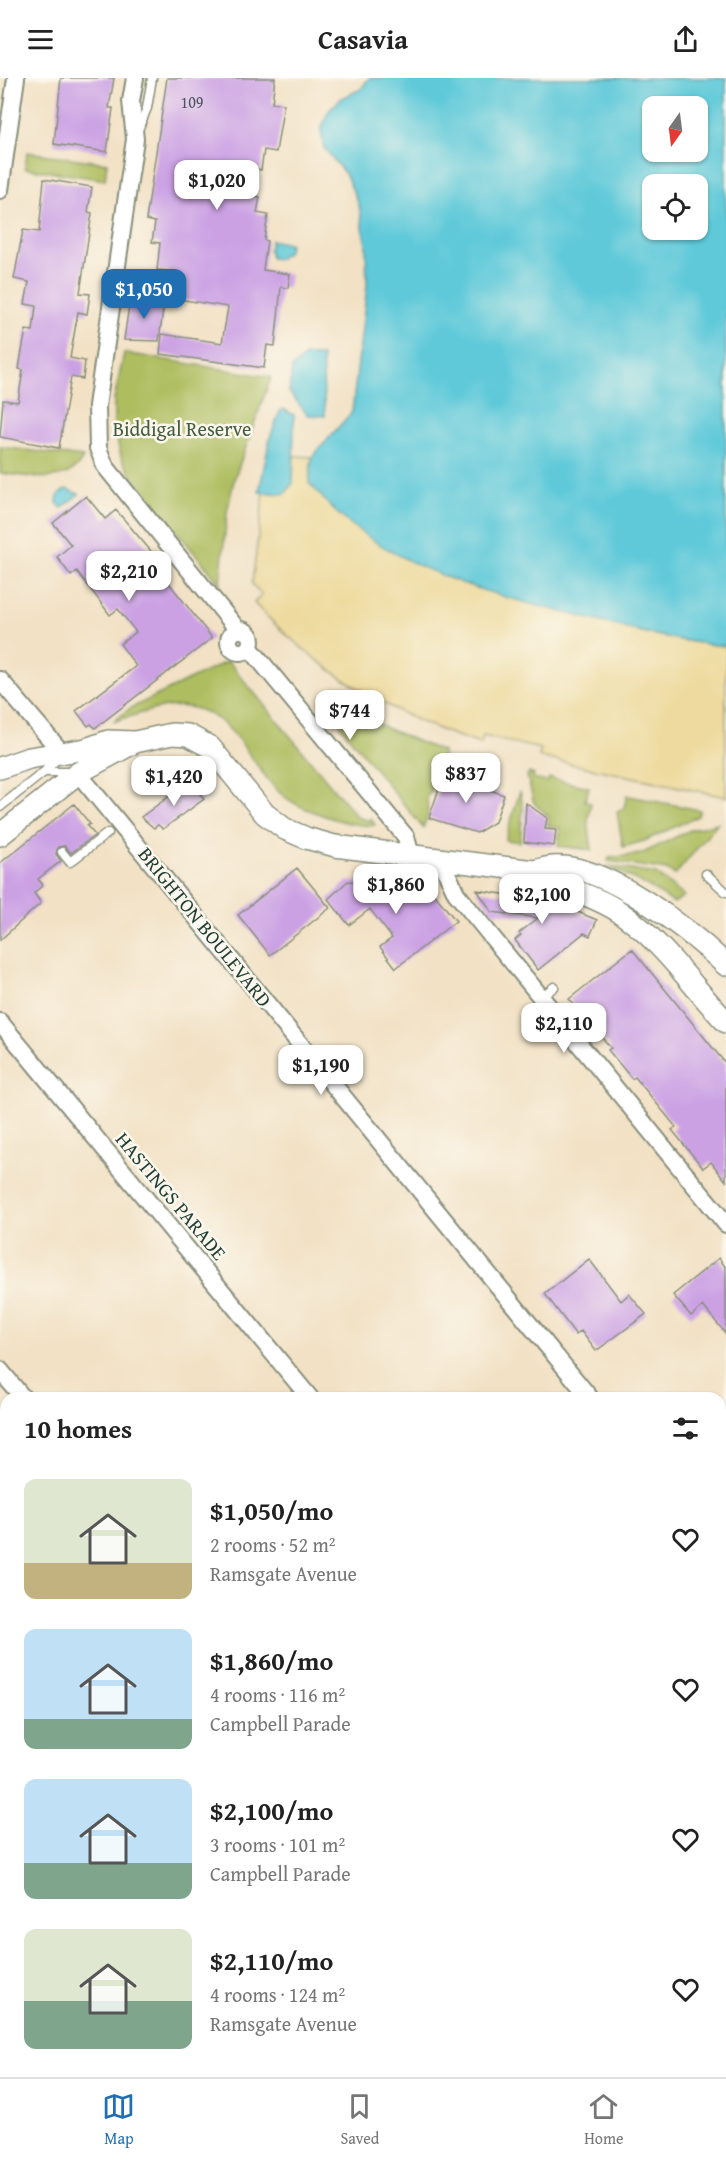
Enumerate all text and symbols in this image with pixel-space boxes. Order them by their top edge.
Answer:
text: Casavia [318,19,408,59]
icon: menu [24,23,57,56]
icon: share [669,23,702,56]
house number: 109 [180,90,204,114]
north arrow [642,96,708,162]
map controls [642,96,708,240]
pin: $1,020 [168,160,266,211]
text: $1,020 [188,165,246,194]
button: locate [642,174,708,240]
pin: $1,050 [95,269,193,320]
text: $1,050 [115,274,173,303]
park label: Biddigal Reserve [113,414,251,443]
pin: $2,210 [80,551,178,602]
text: $2,210 [100,556,158,585]
pin: $744 [314,690,386,741]
text: $744 [329,695,371,724]
pin: $837 [430,753,502,804]
pin: $1,420 [125,756,223,807]
text: $837 [445,758,487,787]
text: $1,420 [145,761,203,790]
street label: BRIGHTON BOULEVARD [132,840,279,1013]
pin: $1,860 [347,864,445,915]
text: $1,860 [367,869,425,898]
pin: $2,100 [493,874,591,925]
text: $2,100 [513,879,571,908]
pin: $2,110 [515,1003,613,1054]
text: $2,110 [535,1008,593,1037]
pin: $1,190 [272,1045,370,1096]
text: $1,190 [292,1050,350,1079]
street label: HASTINGS PARADE [109,1125,234,1266]
text: 10 homes [24,1409,132,1448]
icon: filters [669,1412,702,1445]
text: $1,050/mo [210,1491,333,1530]
icon: home [72,1503,144,1575]
icon: heart [669,1523,702,1556]
text: 2 rooms · 52 m² [210,1530,336,1559]
text: Ramsgate Avenue [210,1559,357,1588]
text: $1,860/mo [210,1641,333,1680]
icon: home [72,1653,144,1725]
icon: heart [669,1673,702,1706]
text: 4 rooms · 116 m² [210,1680,345,1709]
text: Campbell Parade [210,1709,351,1738]
text: $2,100/mo [210,1791,333,1830]
icon: home [72,1803,144,1875]
icon: heart [669,1823,702,1856]
text: 3 rooms · 101 m² [210,1830,345,1859]
text: Campbell Parade [210,1859,351,1888]
text: $2,110/mo [210,1941,333,1980]
icon: home [72,1953,144,2025]
icon: heart [669,1973,702,2006]
text: 4 rooms · 124 m² [210,1980,345,2009]
text: Ramsgate Avenue [210,2009,357,2038]
tab: Map [102,2090,135,2150]
tab: Saved [340,2090,379,2150]
tab: Home [584,2090,624,2150]

